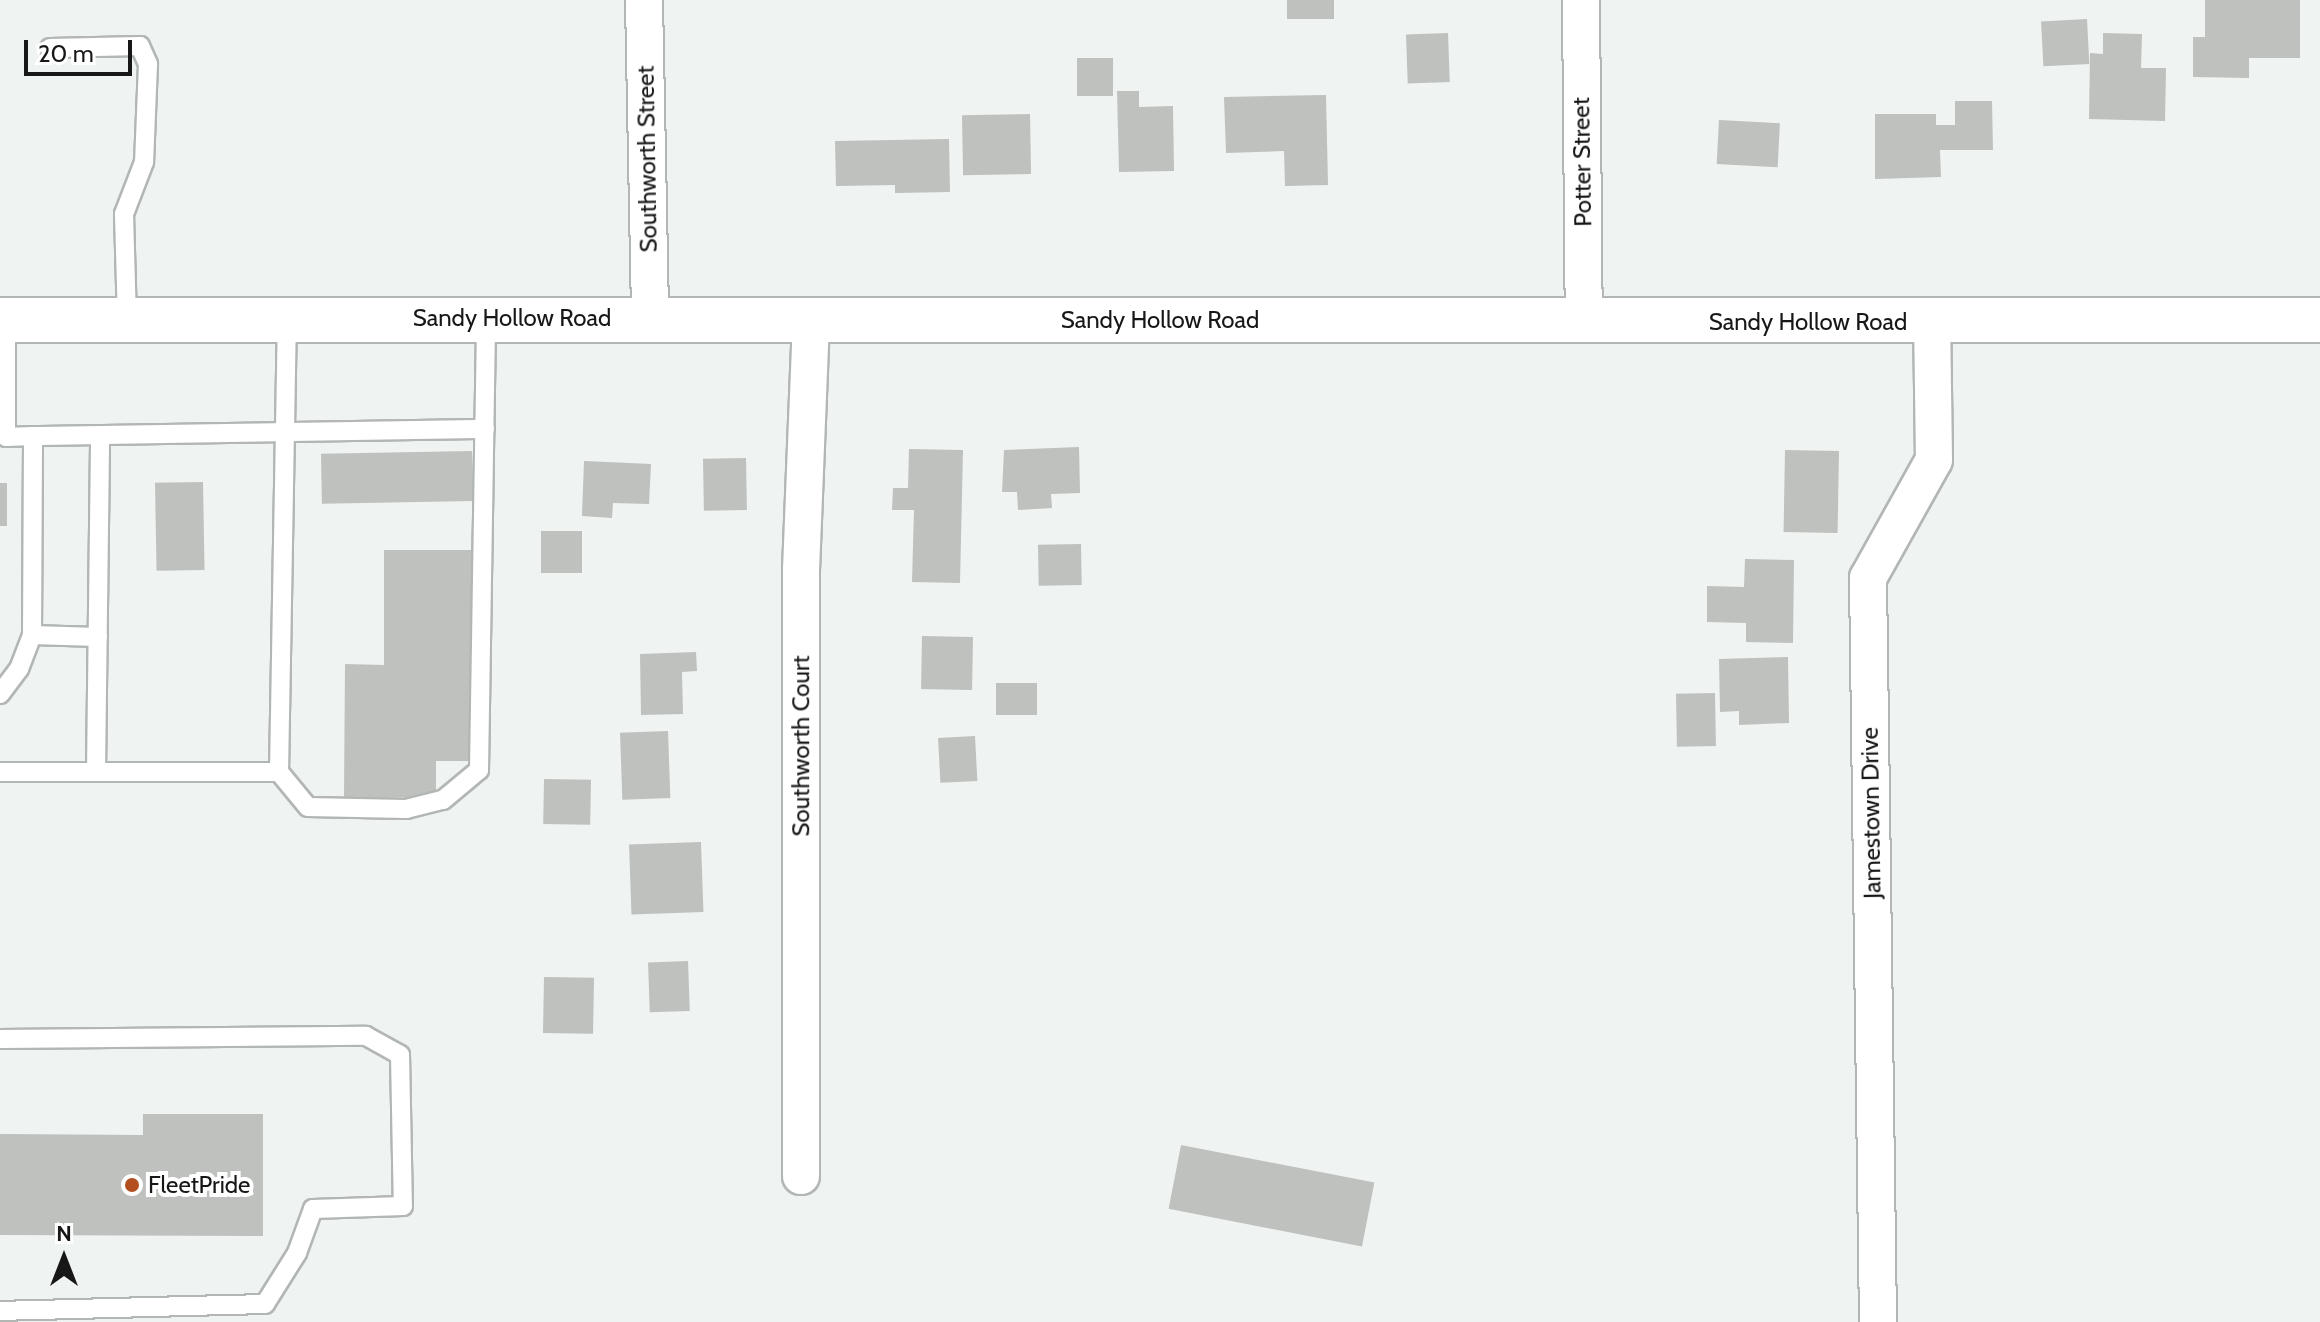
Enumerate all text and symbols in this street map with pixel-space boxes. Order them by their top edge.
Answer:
scale bar [28,24,136,74]
text: 20 m [38,39,94,68]
street label: Southworth Street [631,65,663,253]
street label: Potter Street [1566,97,1598,227]
street label: Sandy Hollow Road [413,304,611,332]
street label: Sandy Hollow Road [1061,306,1259,334]
street label: Sandy Hollow Road [1709,308,1907,336]
street label: Southworth Court [787,655,815,837]
street label: Jamestown Drive [1855,727,1887,899]
place label: FleetPride [148,1171,250,1199]
marker: FleetPride [123,1176,141,1194]
north arrow [24,1218,104,1298]
text: N [56,1220,72,1247]

